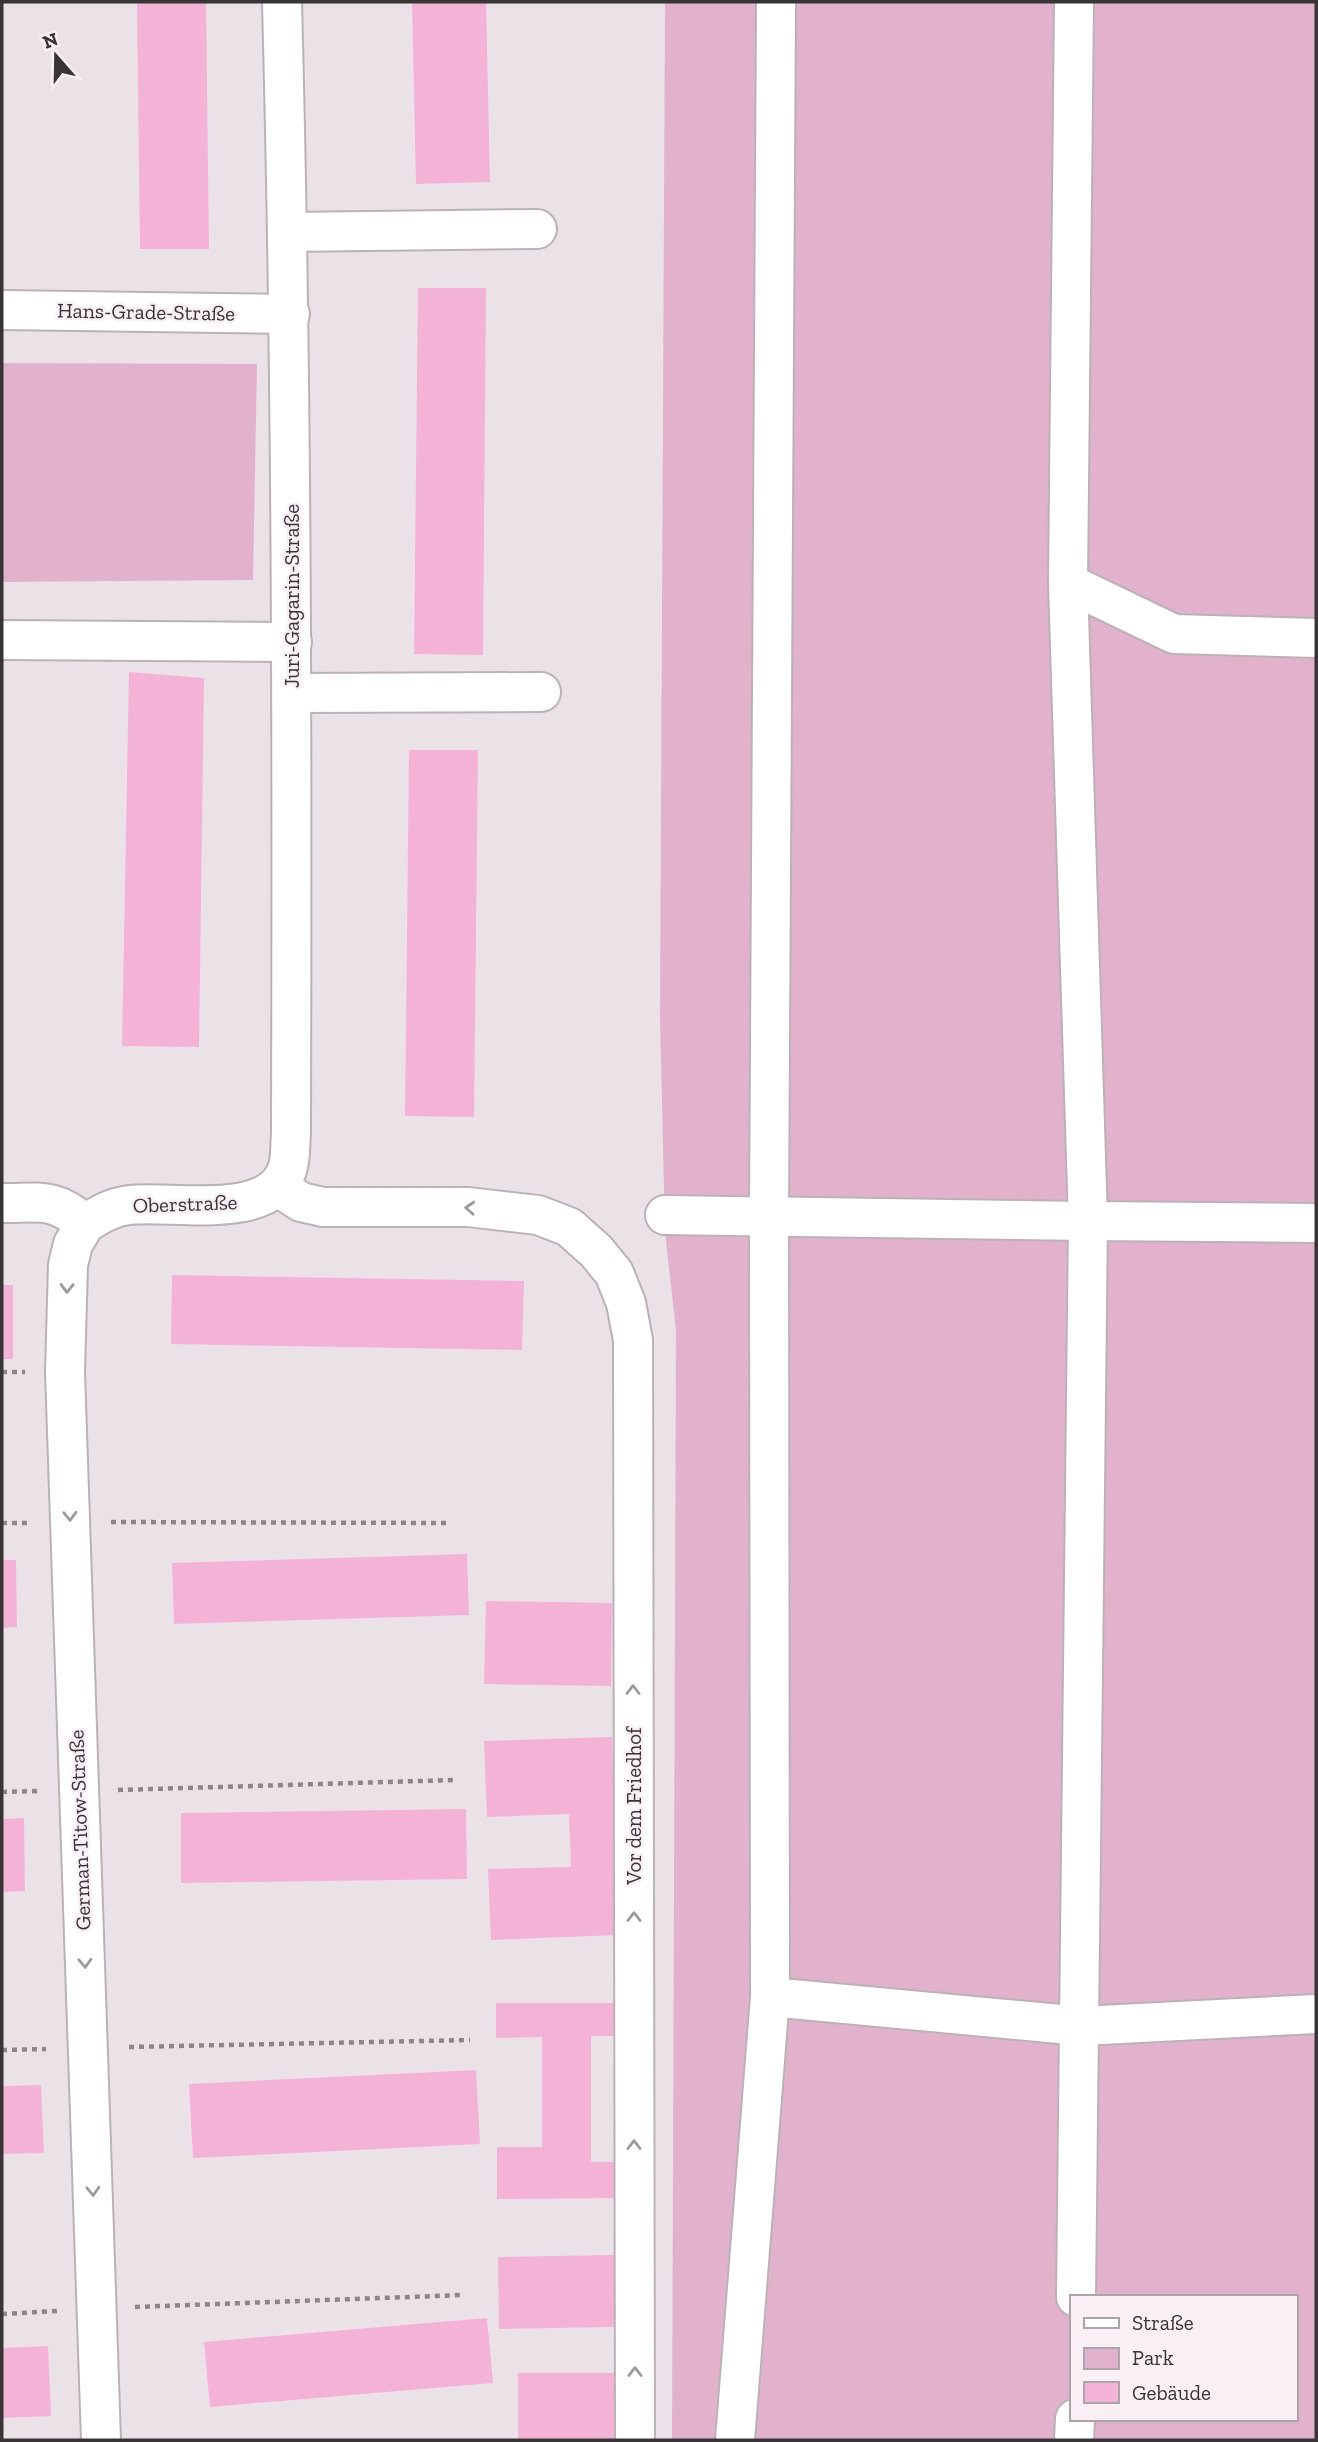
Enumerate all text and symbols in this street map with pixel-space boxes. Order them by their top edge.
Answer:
north arrow [21,21,91,91]
text: N [40,27,61,54]
street label: Hans-Grade-Straße [57,297,235,326]
street label: Juri-Gagarin-Straße [279,504,304,688]
street label: Oberstraße [132,1189,238,1218]
one-way arrow [464,1201,475,1216]
one-way arrow [59,1284,75,1294]
one-way arrow [62,1511,78,1521]
one-way arrow [625,1684,641,1694]
street label: Vor dem Friedhof [621,1726,646,1886]
street label: German-Titow-Straße [64,1729,95,1931]
one-way arrow [626,1911,642,1922]
one-way arrow [77,1959,93,1969]
one-way arrow [626,2139,642,2149]
one-way arrow [85,2186,100,2197]
legend [1070,2295,1297,2421]
text: Straße [1132,2310,1194,2335]
text: Park [1132,2345,1174,2370]
one-way arrow [627,2366,643,2377]
text: Gebäude [1132,2380,1211,2405]

